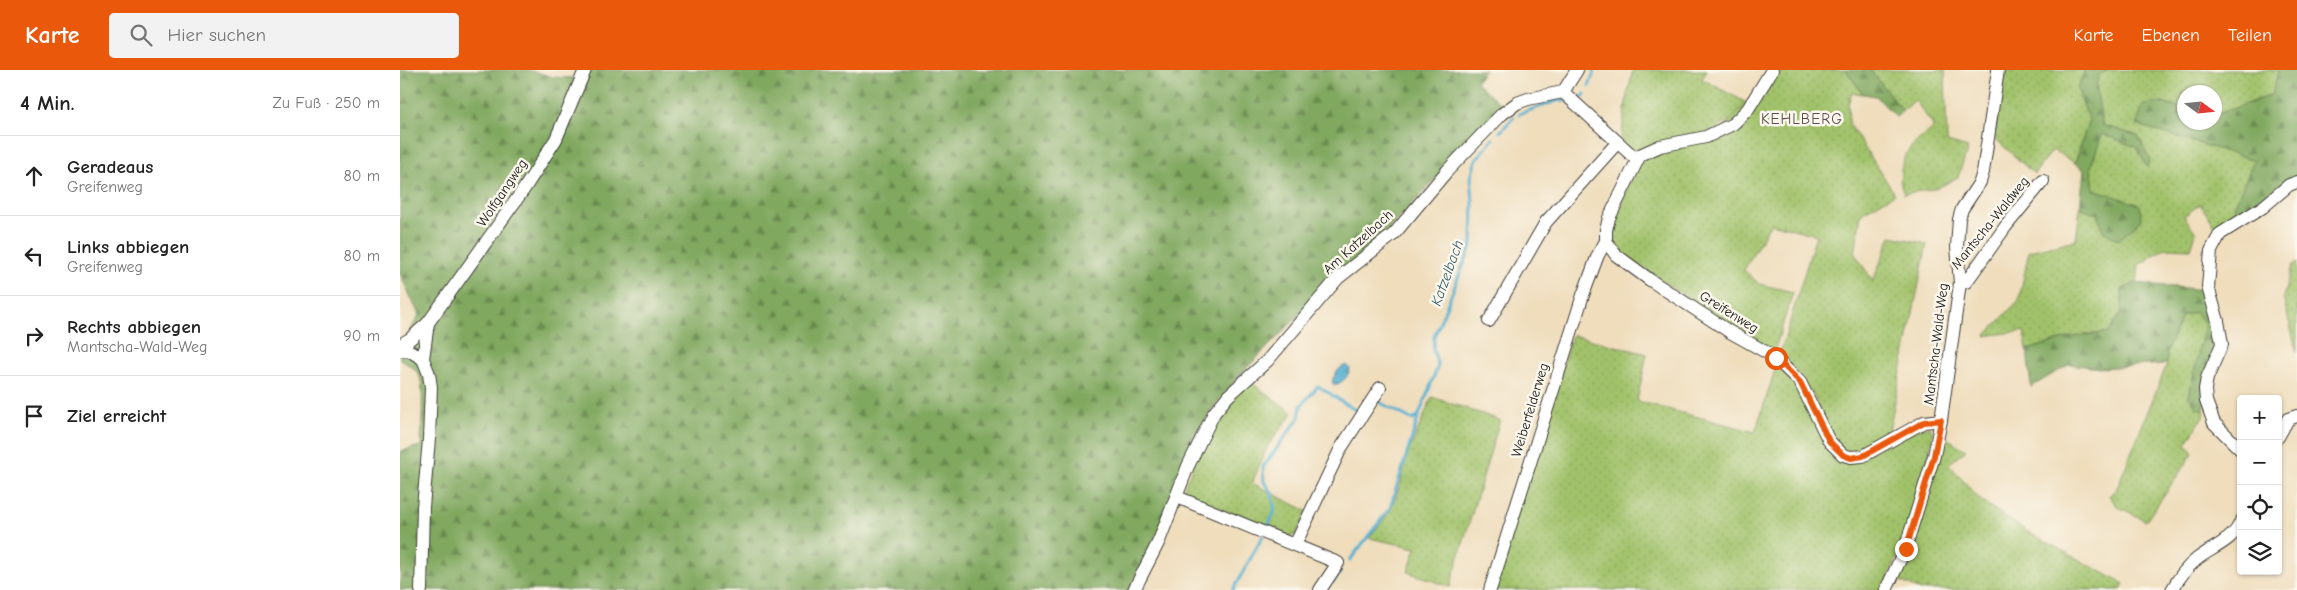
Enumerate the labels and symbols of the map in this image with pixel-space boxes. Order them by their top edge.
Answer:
north arrow [2177,85,2222,130]
district label: KEHLBERG [1761,110,1843,128]
street label: Wolfgangweg [473,156,531,230]
street label: Mantscha-Waldweg [1947,173,2033,273]
street label: Am Katzelbach [1320,206,1396,278]
water label: Katzelbach [1427,238,1467,308]
street label: Mantscha-Wald-Weg [1920,282,1952,406]
street label: Greifenweg [1696,287,1762,337]
route start [1765,347,1788,370]
street label: Weiberfelderweg [1508,361,1552,459]
route end [1895,538,1918,561]

